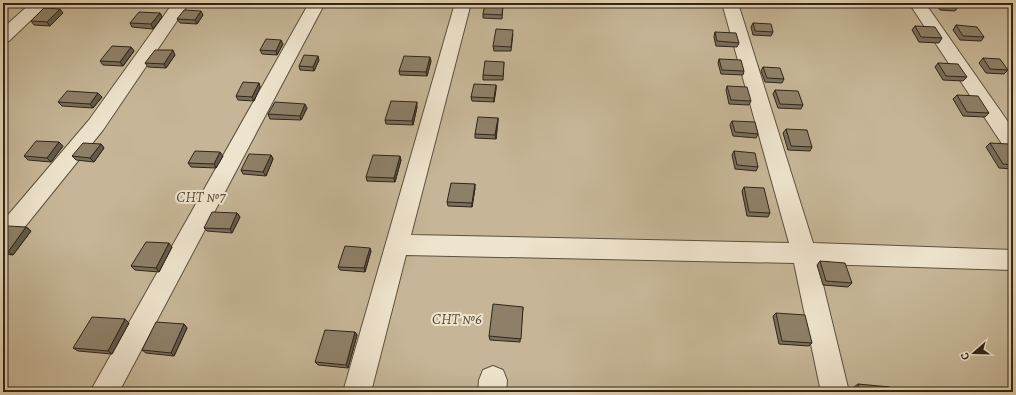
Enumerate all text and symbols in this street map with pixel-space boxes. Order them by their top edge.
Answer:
park label: СНТ №7 [176,187,227,207]
park label: СНТ №6 [432,309,482,329]
north arrow [954,333,994,373]
text: С [957,350,973,362]

